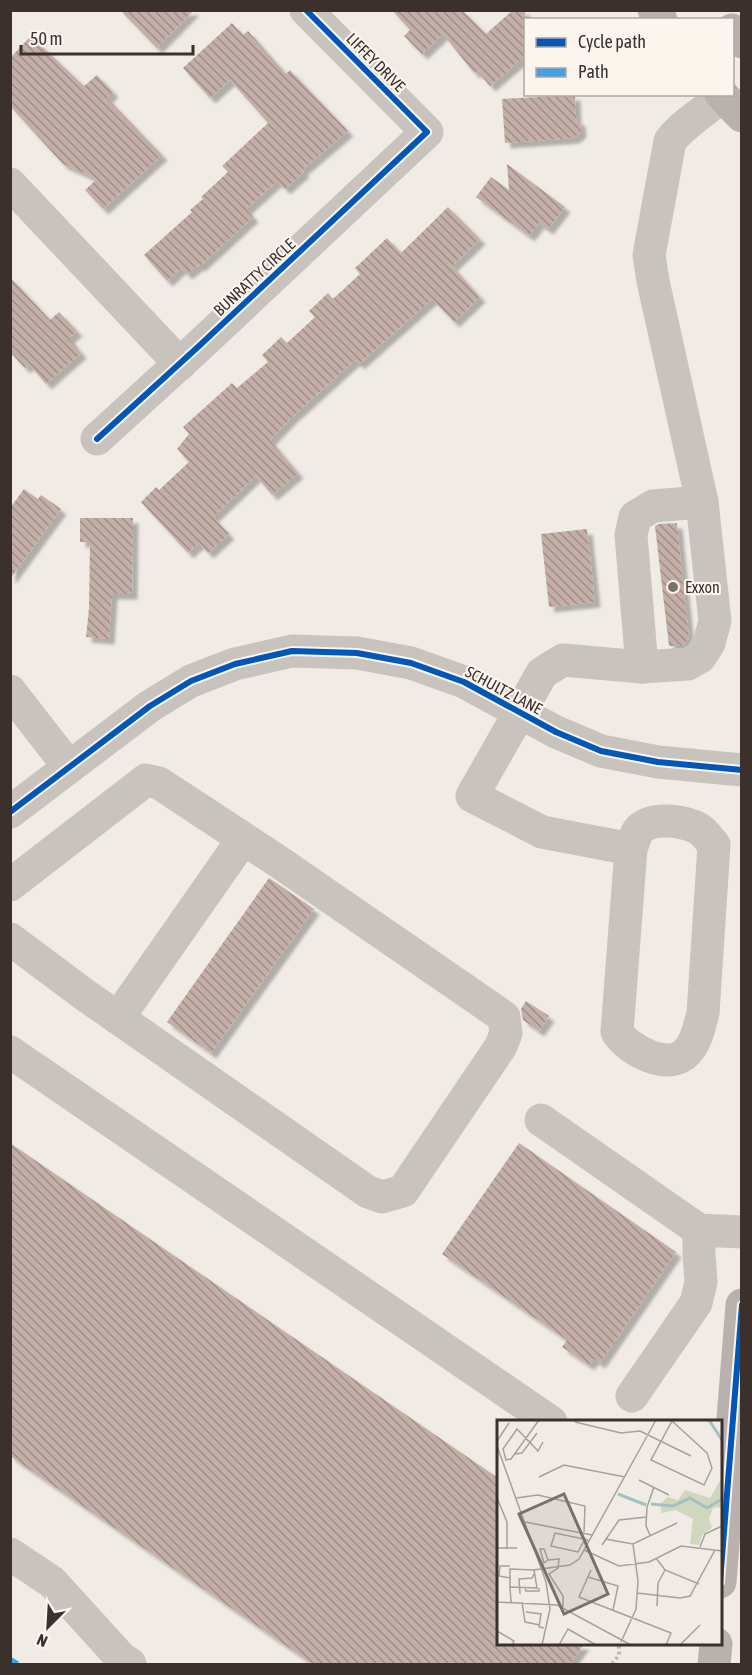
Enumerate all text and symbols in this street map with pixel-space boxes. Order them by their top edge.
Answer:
scale bar [21,18,194,56]
legend [524,18,734,96]
text: 50 m [30,28,62,49]
street label: LIFFEY DRIVE [343,29,409,95]
text: Cycle path [578,31,646,52]
text: Path [578,61,609,82]
street label: BUNRATTY CIRCLE [210,235,298,319]
place label: Exxon [685,578,720,596]
marker: Exxon [666,580,680,594]
street label: SCHULTZ LANE [463,662,546,718]
inset map [497,1420,722,1645]
north arrow [18,1597,78,1657]
text: N [34,1631,50,1651]

